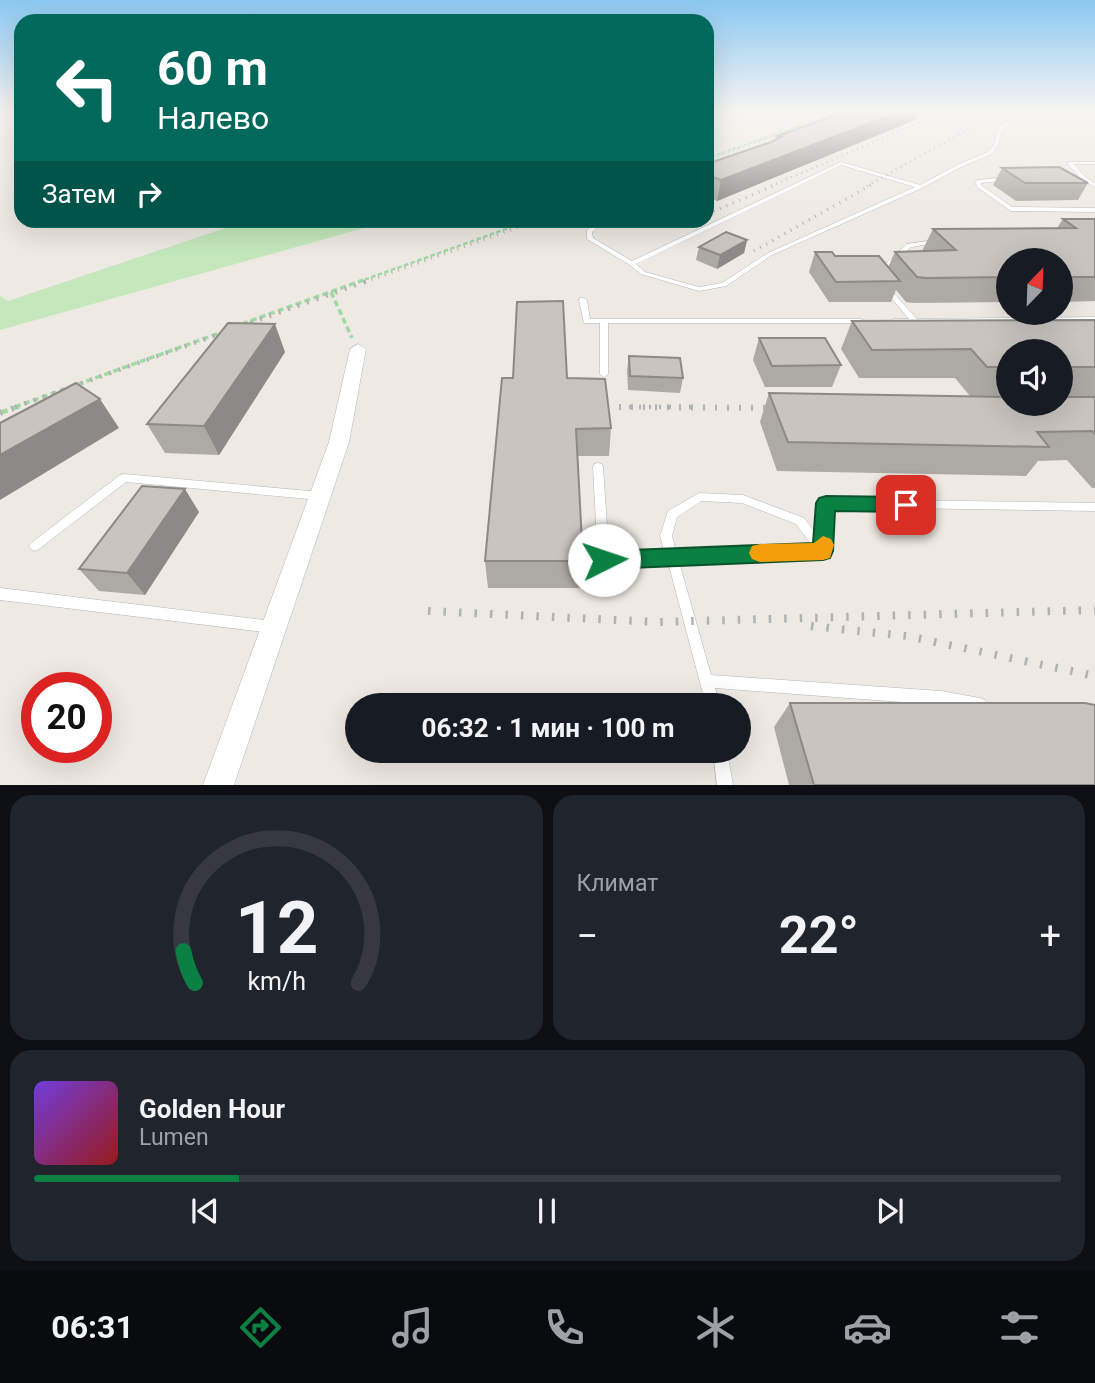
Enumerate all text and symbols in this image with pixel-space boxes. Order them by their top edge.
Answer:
text: 60 m [157,40,268,97]
icon: left [42,42,133,133]
text: Налево [157,99,269,137]
icon: right [130,175,168,213]
text: Затем [42,179,116,209]
north arrow [996,248,1073,326]
map controls [996,248,1073,416]
button: sound [996,339,1073,416]
pin [876,475,936,535]
icon: arrive [887,486,925,524]
position arrow [567,523,641,597]
speed limit sign: 20 [21,672,112,763]
text: 06:32 · 1 мин · 100 m [422,713,674,743]
text: Климат [577,870,658,897]
text: 12 [234,886,318,972]
text: 22° [779,905,859,966]
text: − [577,914,598,958]
text: + [1039,914,1061,958]
text: km/h [247,967,306,996]
text: Golden Hour [139,1094,285,1124]
text: Lumen [139,1124,209,1151]
icon: previous [186,1192,224,1230]
icon: pause [528,1192,566,1230]
icon: next [871,1192,909,1230]
icon: directions [236,1303,285,1352]
icon: music [388,1303,437,1352]
icon: phone [540,1303,589,1352]
icon: climate [691,1303,740,1352]
icon: car [843,1303,892,1352]
icon: filters [995,1303,1044,1352]
text: 06:31 [51,1308,134,1346]

